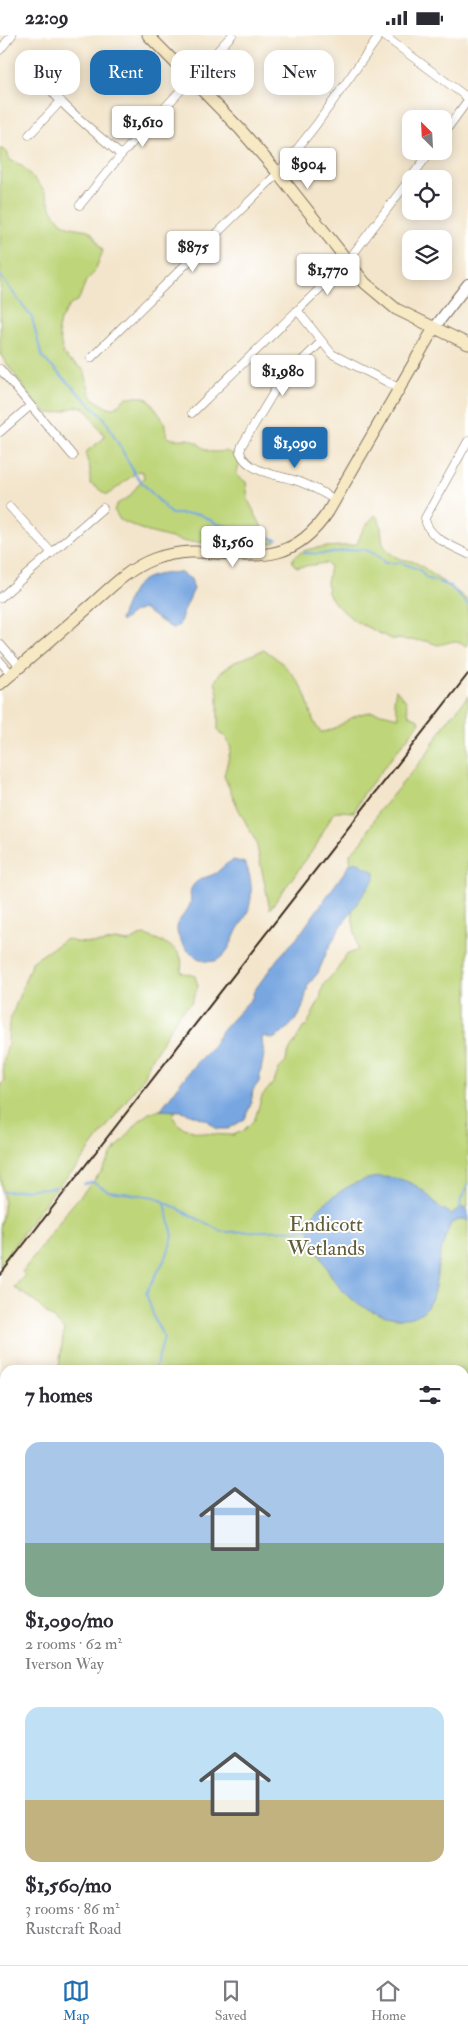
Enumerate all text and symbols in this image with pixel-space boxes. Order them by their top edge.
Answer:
text: 22:09 [25,6,68,30]
chip: Buy [15,50,80,95]
chip: Rent [90,50,161,95]
chip: Filters [171,50,254,95]
chip: New [264,50,334,95]
pin: $1,610 [102,105,184,148]
north arrow [402,110,452,160]
map controls [402,110,452,280]
text: $1,610 [123,112,163,132]
pin: $904 [278,147,338,190]
text: $904 [291,154,325,174]
button: locate [402,170,452,220]
button: layers [402,230,452,280]
pin: $875 [163,231,223,273]
text: $875 [178,237,208,257]
pin: $1,770 [287,253,369,296]
text: $1,770 [308,260,348,280]
pin: $1,980 [242,355,324,397]
text: $1,980 [262,361,304,381]
pin: $1,090 [254,427,336,469]
text: $1,090 [273,433,317,453]
pin: $1,560 [192,525,274,568]
text: $1,560 [212,532,254,552]
park label: Endicott Wetlands [286,1211,365,1262]
icon: filters [416,1381,444,1409]
text: 7 homes [25,1382,92,1409]
icon: home [190,1474,280,1564]
text: $1,090/mo [25,1607,113,1634]
text: 2 rooms · 62 m² [25,1634,122,1654]
text: Iverson Way [25,1654,104,1674]
icon: home [190,1739,280,1829]
text: $1,560/mo [25,1872,111,1899]
text: 3 rooms · 86 m² [25,1899,119,1919]
text: Rustcraft Road [25,1919,121,1939]
tab: Map [62,1977,90,2024]
tab: Saved [215,1977,247,2024]
tab: Home [371,1977,406,2024]

